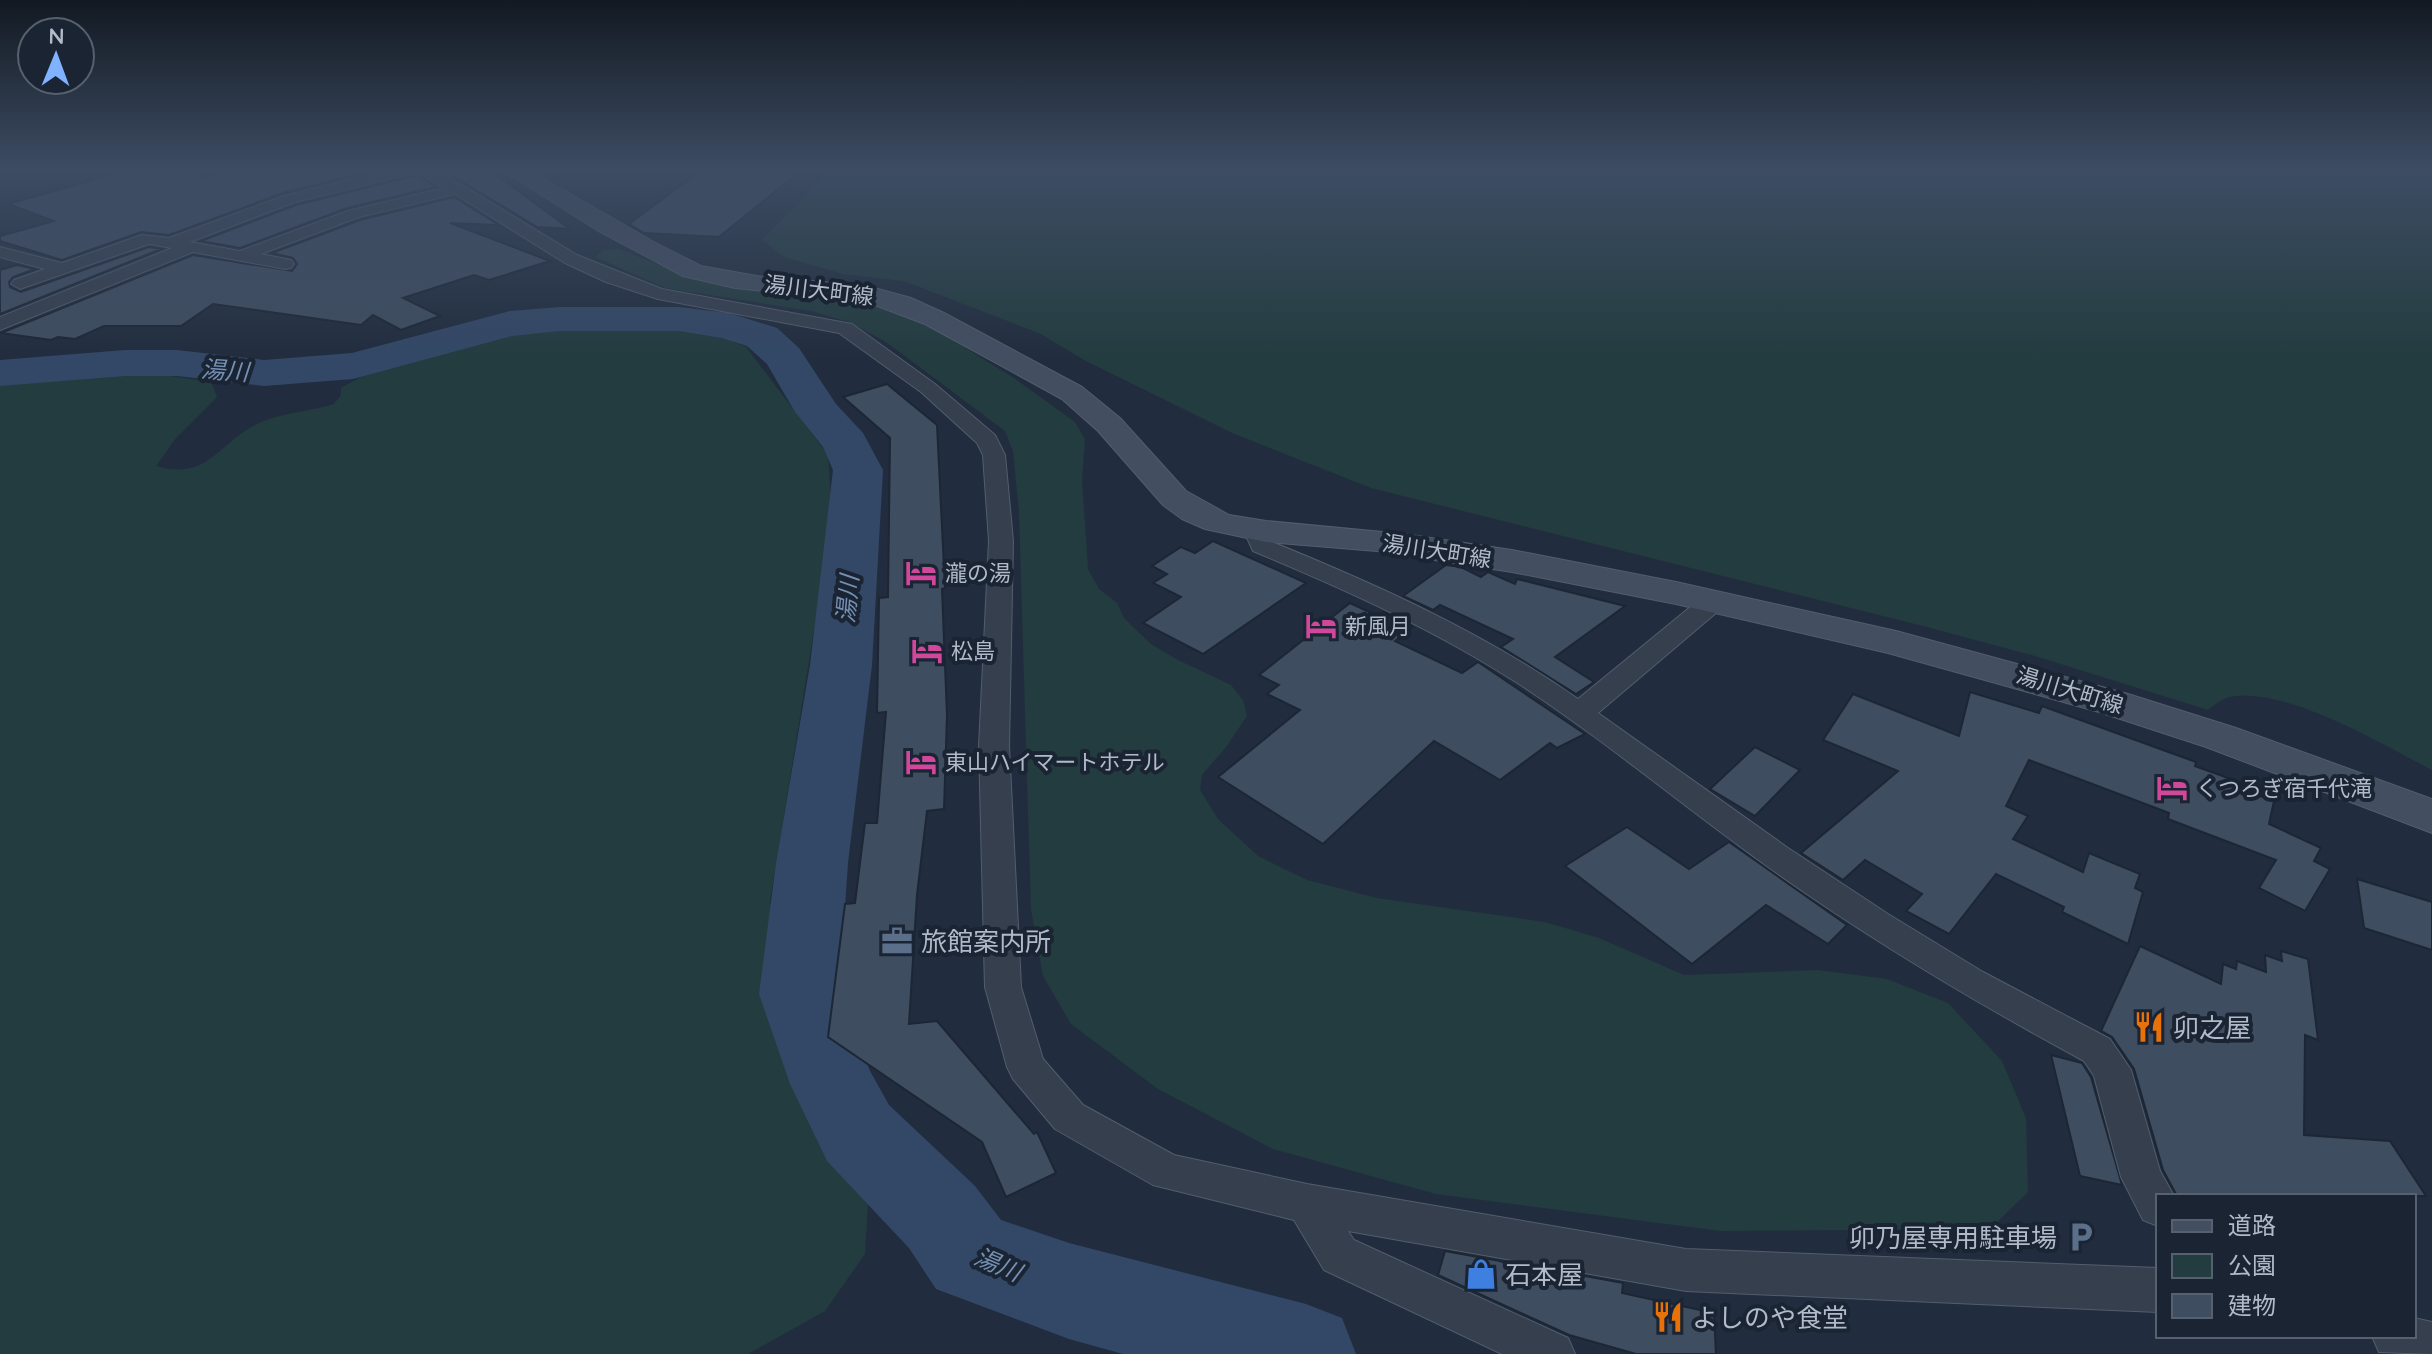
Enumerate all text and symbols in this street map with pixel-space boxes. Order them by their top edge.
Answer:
north arrow [16,16,96,96]
text: N [48,22,65,50]
street label: 湯川大町線 [763,269,875,311]
water label: 湯川 [200,353,253,387]
street label: 湯川大町線 [1380,529,1494,573]
hotel icon: 瀧の湯 [904,556,938,590]
place label: 瀧の湯 [945,559,1011,587]
water label: 湯川 [830,571,864,624]
hotel icon: 新風月 [1304,609,1338,643]
place label: 新風月 [1345,612,1411,640]
hotel icon: 松島 [910,634,944,668]
place label: 松島 [951,637,995,665]
street label: 湯川大町線 [2013,661,2127,719]
hotel icon: 東山ハイマートホテル [904,745,938,779]
place label: 東山ハイマートホテル [945,748,1165,776]
hotel icon: くつろぎ宿千代滝 [2155,771,2189,805]
place label: くつろぎ宿千代滝 [2196,774,2372,802]
office icon: 旅館案内所 [880,924,914,958]
place label: 旅館案内所 [921,925,1051,958]
restaurant icon: 卯之屋 [2132,1010,2166,1044]
place label: 卯之屋 [2173,1011,2251,1044]
legend [2156,1194,2416,1338]
text: 道路 [2228,1210,2276,1240]
parking icon: 卯乃屋専用駐車場 [2064,1220,2098,1254]
place label: 卯乃屋専用駐車場 [1849,1221,2057,1254]
water label: 湯川 [970,1241,1029,1288]
text: 公園 [2228,1250,2276,1280]
shop icon: 石本屋 [1464,1257,1498,1291]
place label: 石本屋 [1505,1258,1583,1291]
text: 建物 [2228,1290,2276,1320]
restaurant icon: よしのや食堂 [1651,1300,1685,1334]
place label: よしのや食堂 [1692,1301,1848,1334]

